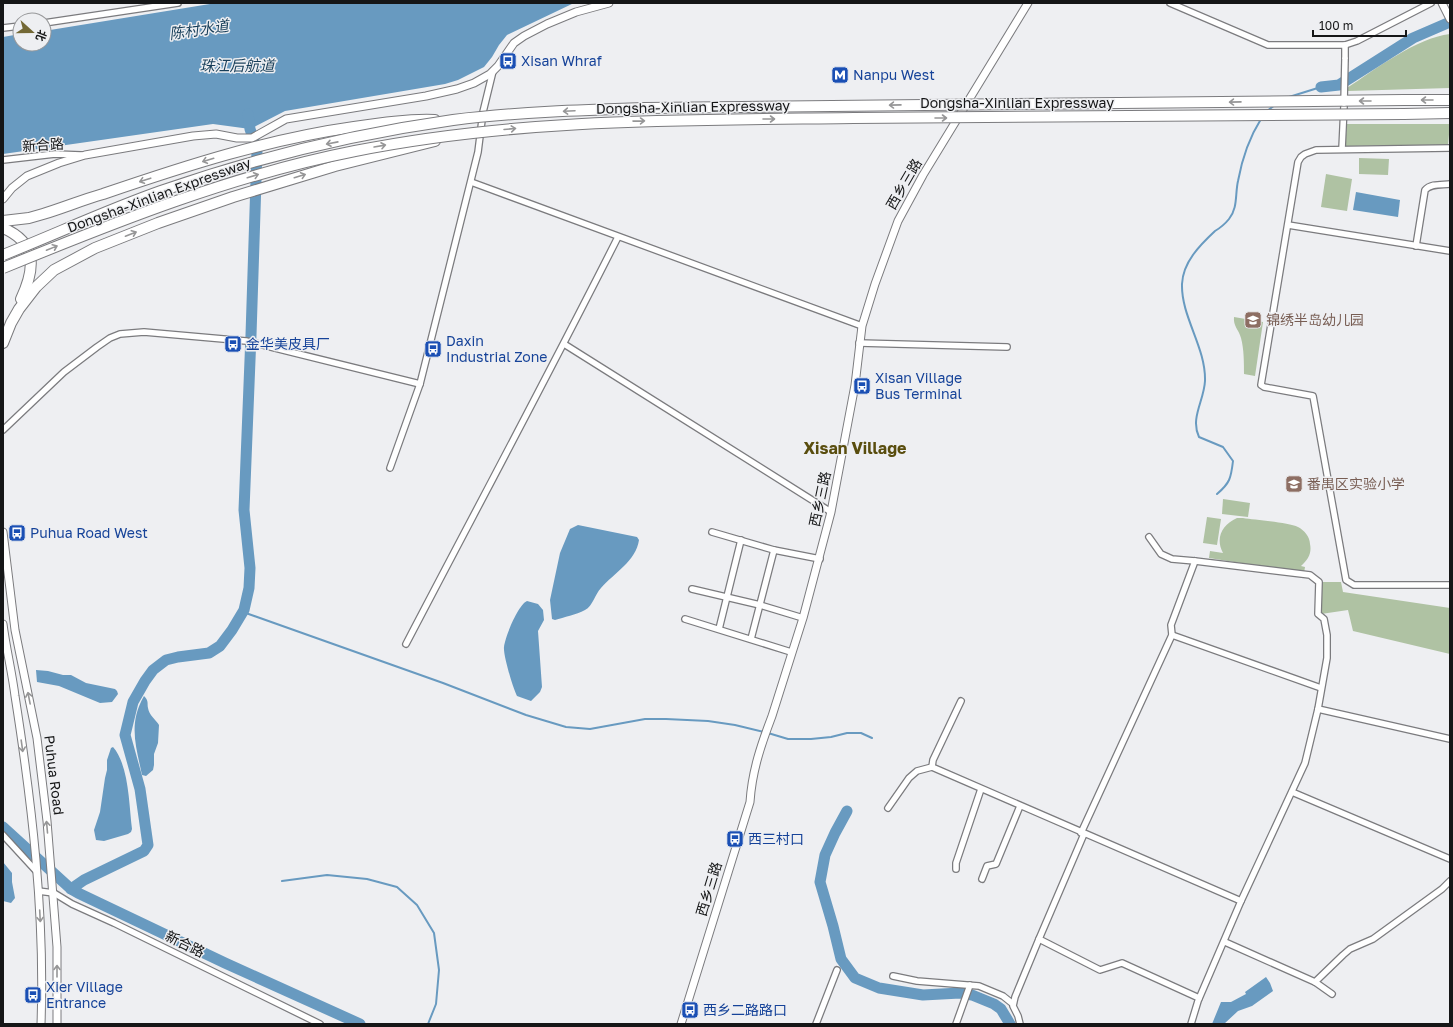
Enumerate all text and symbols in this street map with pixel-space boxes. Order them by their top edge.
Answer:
north arrow [12,12,52,52]
scale bar [1313,12,1406,38]
water label: 陈村水道 [168,16,232,42]
text: 100 m [1319,18,1353,33]
text: 北 [34,28,50,43]
bus stop icon: Xisan Whraf [498,51,518,71]
place label: Xisan Whraf [521,52,602,69]
water label: 珠江后航道 [199,56,276,74]
metro station icon: Nanpu West [830,65,850,85]
place label: Nanpu West [853,66,935,83]
street label: Dongsha-Xinlian Expressway [920,94,1114,111]
street label: Dongsha-Xinlian Expressway [596,96,790,117]
one-way arrow [1421,96,1434,104]
one-way arrow [1359,97,1372,105]
one-way arrow [1229,98,1242,106]
one-way arrow [889,101,902,109]
one-way arrow [563,107,576,115]
one-way arrow [934,114,947,122]
one-way arrow [762,115,775,123]
one-way arrow [632,117,645,125]
one-way arrow [503,125,516,132]
street label: 新合路 [21,135,65,154]
one-way arrow [326,139,339,147]
one-way arrow [373,142,386,150]
street label: Dongsha-Xinlian Expressway [65,153,253,236]
street label: 西乡三路 [882,155,925,212]
one-way arrow [202,157,215,164]
one-way arrow [247,172,260,179]
one-way arrow [294,172,306,180]
one-way arrow [139,177,152,184]
one-way arrow [125,229,137,237]
one-way arrow [46,244,58,252]
school or university icon: 锦绣半岛幼儿园 [1243,310,1263,330]
place label: 锦绣半岛幼儿园 [1266,311,1364,328]
place label: Daxin Industrial Zone [446,332,547,365]
bus stop icon: 金华美皮具厂 [223,334,243,354]
place label: 金华美皮具厂 [246,335,330,352]
bus stop icon: Daxin Industrial Zone [423,339,443,359]
place label: Xisan Village Bus Terminal [875,369,962,402]
bus stop icon: Xisan Village Bus Terminal [852,376,872,396]
district label: Xisan Village [804,438,906,458]
street label: 西乡三路 [805,470,834,528]
school or university icon: 番禺区实验小学 [1284,474,1304,494]
place label: 番禺区实验小学 [1307,475,1405,492]
bus stop icon: Puhua Road West [7,523,27,543]
place label: Puhua Road West [30,524,148,541]
one-way arrow [25,692,33,705]
street label: Puhua Road [41,734,68,816]
one-way arrow [18,739,26,752]
one-way arrow [44,821,51,834]
bus stop icon: 西三村口 [725,829,745,849]
place label: 西三村口 [748,830,804,847]
street label: 西乡三路 [692,860,725,918]
one-way arrow [36,909,44,922]
street label: 新合路 [163,927,208,960]
one-way arrow [53,965,61,978]
place label: Xier Village Entrance [46,978,123,1011]
bus stop icon: Xier Village Entrance [23,985,43,1005]
bus stop icon: 西乡二路路口 [680,1000,700,1020]
place label: 西乡二路路口 [703,1001,787,1018]

